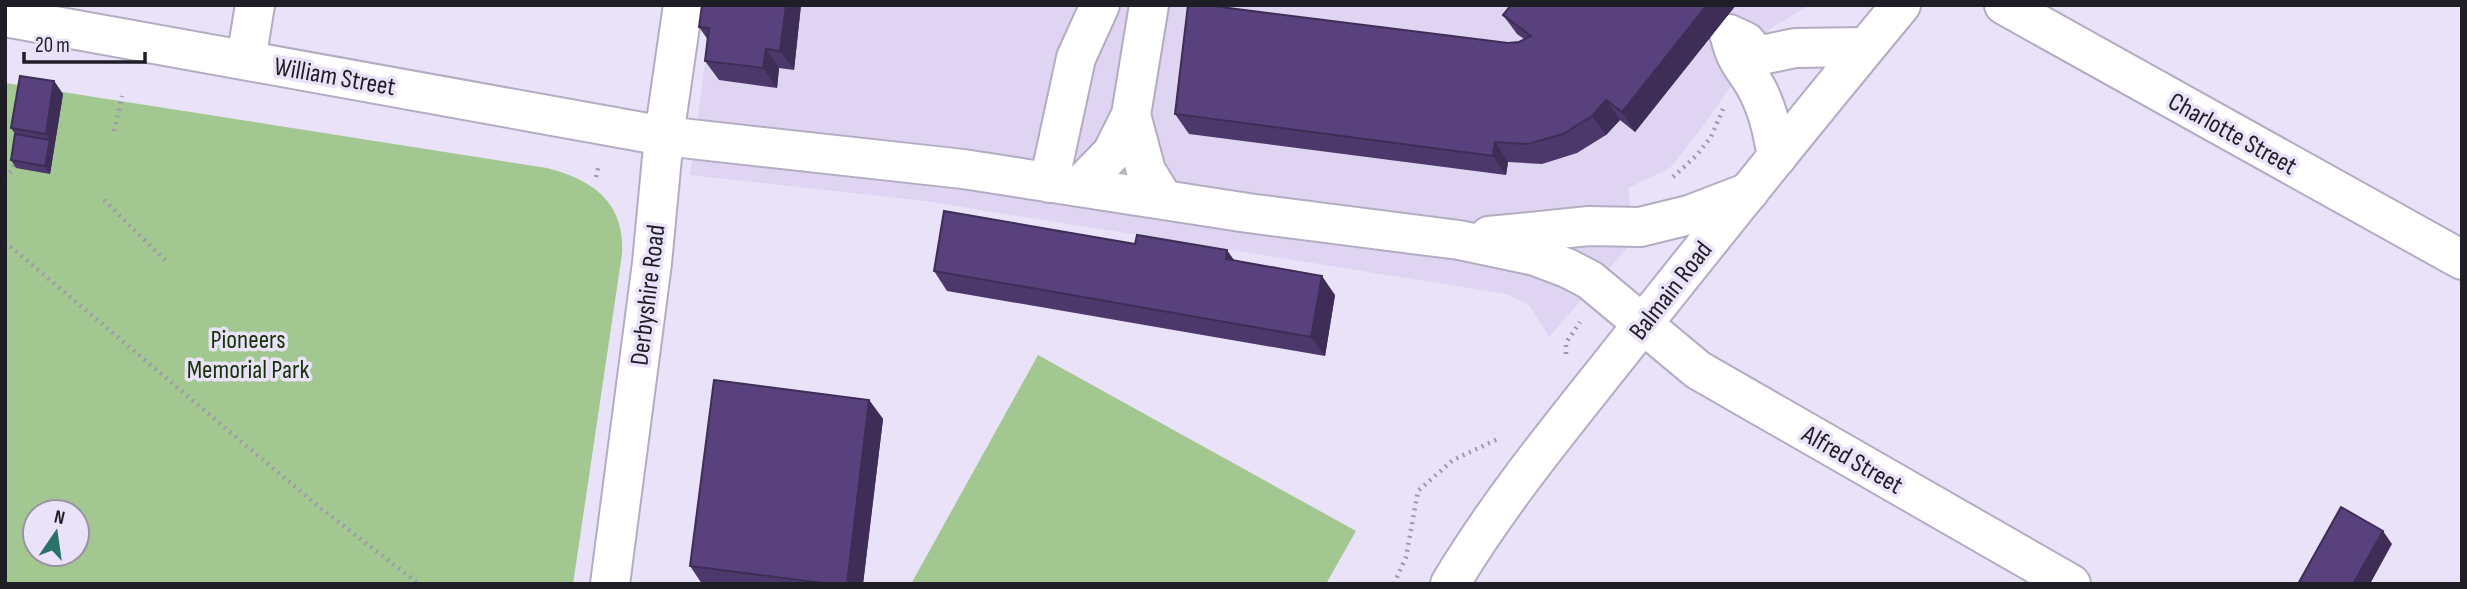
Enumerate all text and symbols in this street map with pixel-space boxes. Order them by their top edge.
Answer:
scale bar [24,21,145,65]
text: 20 m [35,33,70,58]
street label: William Street [272,52,398,103]
street label: Charlotte Street [2163,86,2302,182]
street label: Derbyshire Road [624,223,673,367]
street label: Balmain Road [1623,235,1719,346]
park label: Pioneers Memorial Park [187,325,309,386]
street label: Alfred Street [1796,419,1908,502]
north arrow [21,498,91,568]
text: N [52,506,67,530]

